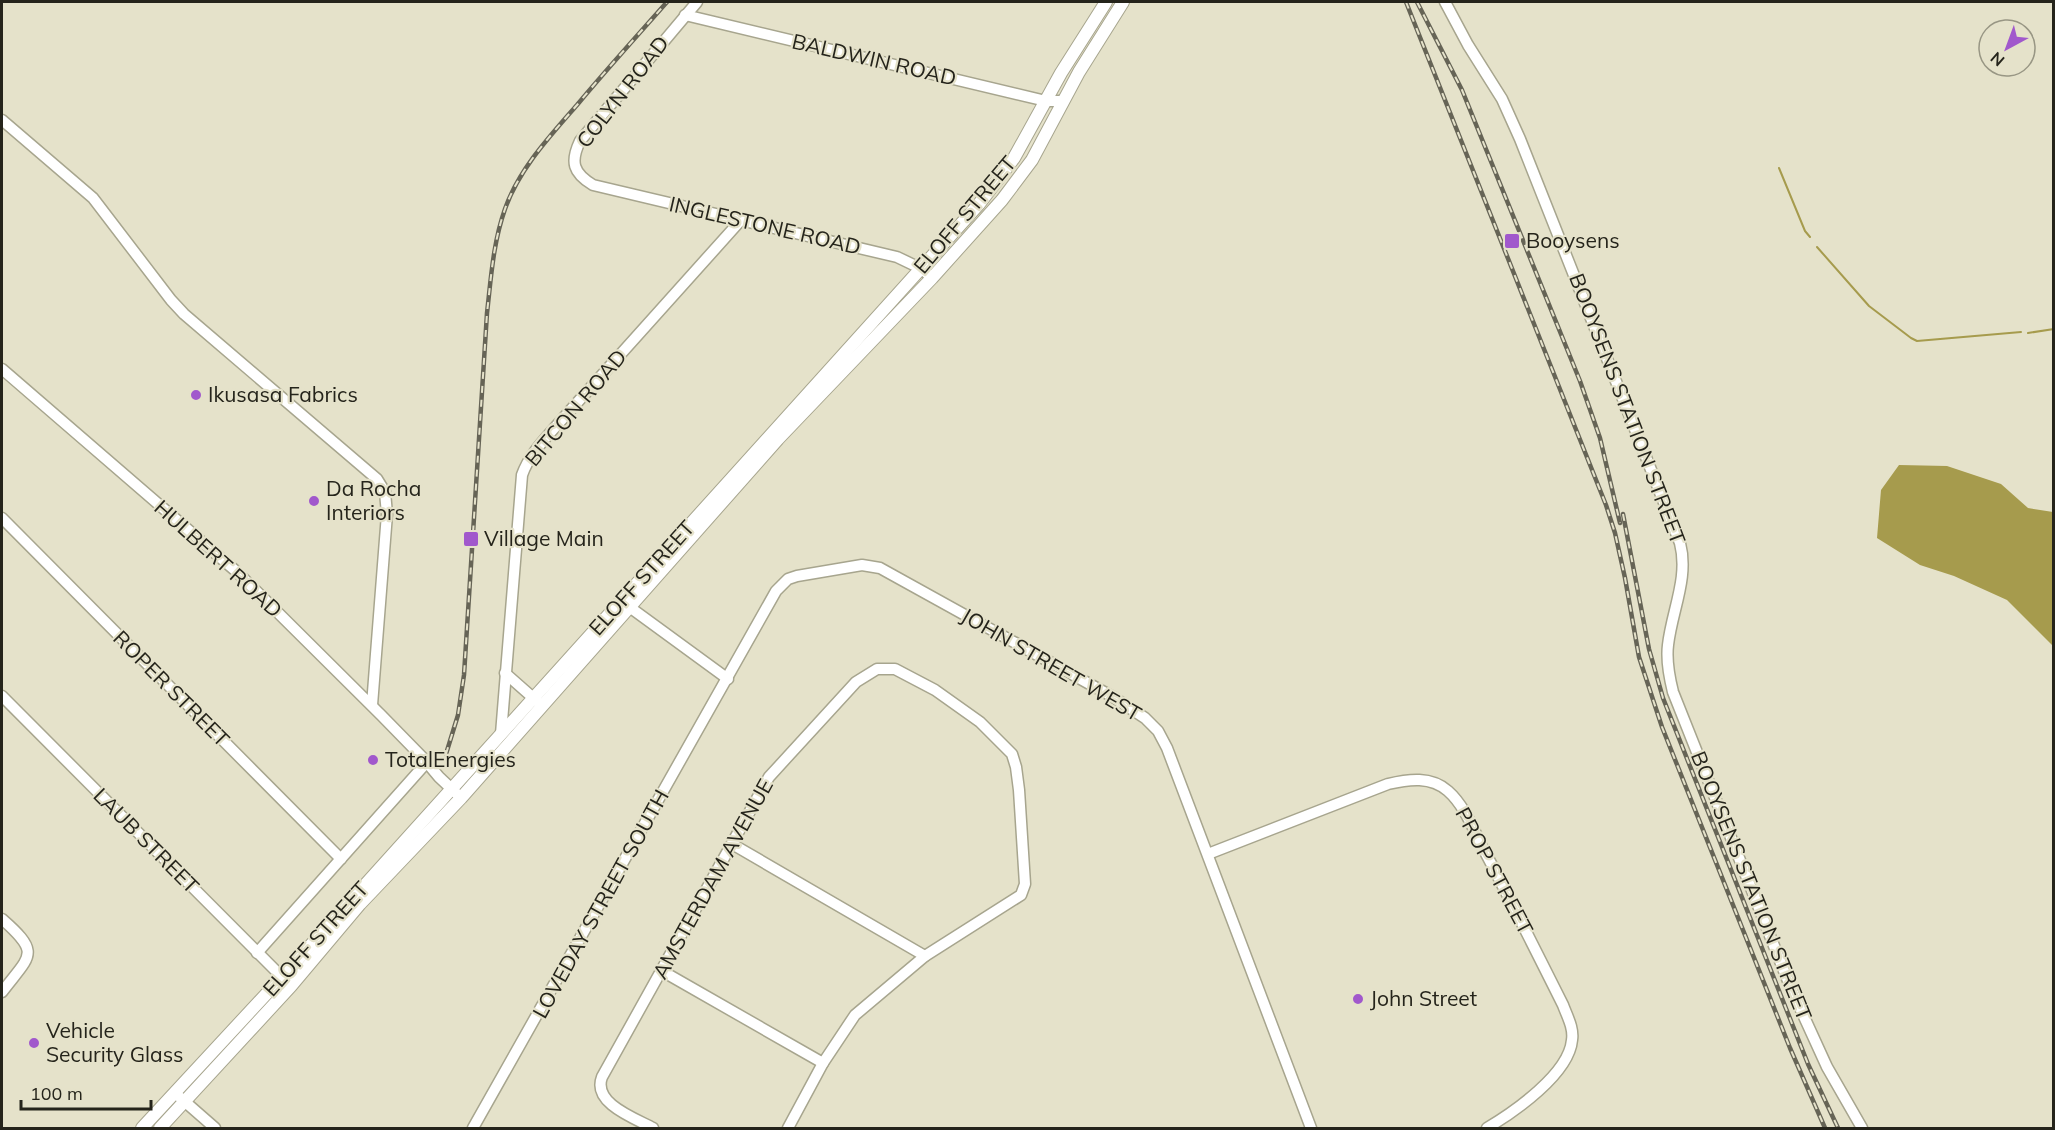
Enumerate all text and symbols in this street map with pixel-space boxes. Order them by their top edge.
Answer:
north arrow [1977,18,2037,78]
street label: BALDWIN ROAD [790,27,959,91]
street label: COLYN ROAD [570,30,674,153]
text: N [1986,48,2008,71]
street label: ELOFF STREET [908,150,1021,278]
street label: INGLESTONE ROAD [667,190,864,260]
place label: Booysens [1526,227,1620,253]
marker: Booysens [1503,232,1521,250]
street label: BOOYSENS STATION STREET [1564,270,1692,548]
street label: BITCON ROAD [519,344,632,471]
place label: Ikusasa Fabrics [208,381,358,407]
marker: Ikusasa Fabrics [189,388,203,402]
place label: Da Rocha Interiors [326,475,421,525]
street label: HULBERT ROAD [149,494,288,623]
marker: Da Rocha Interiors [307,494,321,508]
street label: ELOFF STREET [583,514,700,640]
place label: Village Main [484,525,604,551]
marker: Village Main [462,530,480,548]
street label: JOHN STREET WEST [957,602,1147,727]
street label: ROPER STREET [108,625,235,752]
place label: TotalEnergies [385,746,516,772]
street label: BOOYSENS STATION STREET [1686,747,1818,1024]
marker: TotalEnergies [366,753,380,767]
street label: AMSTERDAM AVENUE [646,774,778,983]
street label: LAUB STREET [89,782,205,899]
street label: LOVEDAY STREET SOUTH [526,785,674,1022]
street label: PROP STREET [1450,802,1540,939]
street label: ELOFF STREET [257,875,374,1001]
place label: John Street [1370,985,1477,1011]
marker: John Street [1351,992,1365,1006]
place label: Vehicle Security Glass [46,1017,184,1067]
marker: Vehicle Security Glass [27,1036,41,1050]
scale bar [21,1073,152,1111]
text: 100 m [30,1082,83,1105]

